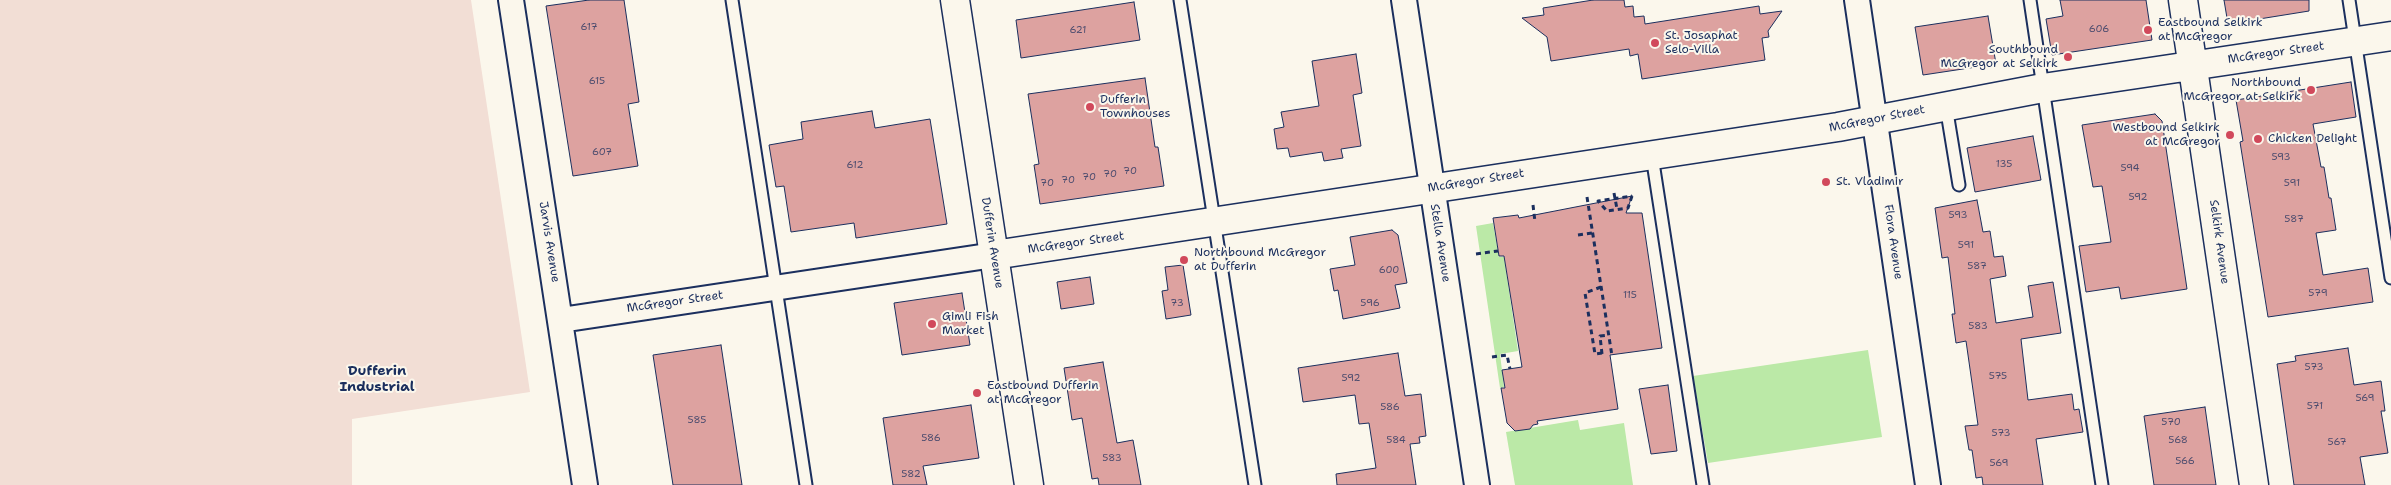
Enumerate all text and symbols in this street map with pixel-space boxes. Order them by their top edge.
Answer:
place label: Eastbound Selkirk at McGregor [2158,16,2263,44]
house number: 617 [581,21,597,33]
house number: 606 [2089,23,2109,35]
house number: 621 [1069,24,1087,36]
marker: Eastbound Selkirk at McGregor [2142,24,2154,36]
place label: St. Josaphat Selo-Villa [1665,29,1738,57]
marker: St. Josaphat Selo-Villa [1649,37,1661,49]
street label: McGregor Street [2227,39,2325,67]
place label: Southbound McGregor at Selkirk [1940,43,2058,71]
marker: Southbound McGregor at Selkirk [2062,51,2074,63]
house number: 615 [589,75,605,87]
place label: Northbound McGregor at Selkirk [2183,76,2301,104]
marker: Northbound McGregor at Selkirk [2305,84,2317,96]
place label: Dufferin Townhouses [1100,93,1170,121]
marker: Dufferin Townhouses [1084,101,1096,113]
street label: McGregor Street [1828,103,1926,135]
place label: Westbound Selkirk at McGregor [2112,121,2220,149]
marker: Westbound Selkirk at McGregor [2224,129,2236,141]
place label: Chicken Delight [2268,132,2357,146]
marker: Chicken Delight [2252,133,2264,145]
house number: 607 [592,146,612,158]
house number: 593 [2271,151,2291,163]
house number: 135 [1996,158,2012,170]
house number: 612 [847,159,863,171]
house number: 594 [2120,162,2140,174]
house number: 70 [1123,165,1137,177]
street label: McGregor Street [1427,166,1525,196]
house number: 70 [1103,168,1117,180]
house number: 70 [1082,171,1096,183]
house number: 70 [1061,174,1075,186]
place label: St. Vladimir [1836,175,1904,189]
marker: St. Vladimir [1820,176,1832,188]
house number: 70 [1040,177,1054,189]
house number: 591 [2284,177,2300,189]
house number: 592 [2128,191,2148,203]
street label: Dufferin Avenue [978,196,1006,290]
street label: Selkirk Avenue [2206,199,2232,285]
street label: Jarvis Avenue [535,200,563,284]
street label: Stella Avenue [1427,203,1453,283]
street label: Flora Avenue [1881,203,1905,281]
house number: 593 [1948,209,1968,221]
house number: 587 [2284,213,2304,225]
street label: McGregor Street [1027,229,1125,257]
house number: 591 [1958,239,1974,251]
place label: Northbound McGregor at Dufferin [1194,246,1326,274]
marker: Northbound McGregor at Dufferin [1178,254,1190,266]
house number: 587 [1967,260,1987,272]
house number: 600 [1379,264,1399,276]
house number: 579 [2308,287,2328,299]
street label: McGregor Street [626,288,724,316]
house number: 115 [1623,289,1637,301]
house number: 73 [1170,297,1184,309]
house number: 596 [1360,297,1380,309]
place label: Gimli Fish Market [942,310,999,338]
marker: Gimli Fish Market [926,318,938,330]
house number: 583 [1968,320,1988,332]
house number: 573 [2305,361,2323,373]
district label: Dufferin Industrial [339,363,415,396]
house number: 575 [1989,370,2007,382]
house number: 592 [1341,372,1361,384]
place label: Eastbound Dufferin at McGregor [987,379,1099,407]
marker: Eastbound Dufferin at McGregor [971,387,983,399]
house number: 569 [2355,392,2375,404]
house number: 571 [2307,400,2323,412]
house number: 586 [1380,401,1400,413]
house number: 585 [688,414,706,426]
house number: 570 [2161,416,2181,428]
house number: 573 [1992,427,2010,439]
house number: 586 [921,432,941,444]
house number: 584 [1386,434,1406,446]
house number: 568 [2168,434,2188,446]
house number: 567 [2328,436,2346,448]
house number: 583 [1102,452,1122,464]
house number: 566 [2175,455,2195,467]
house number: 569 [1989,457,2009,469]
house number: 582 [901,468,921,480]

